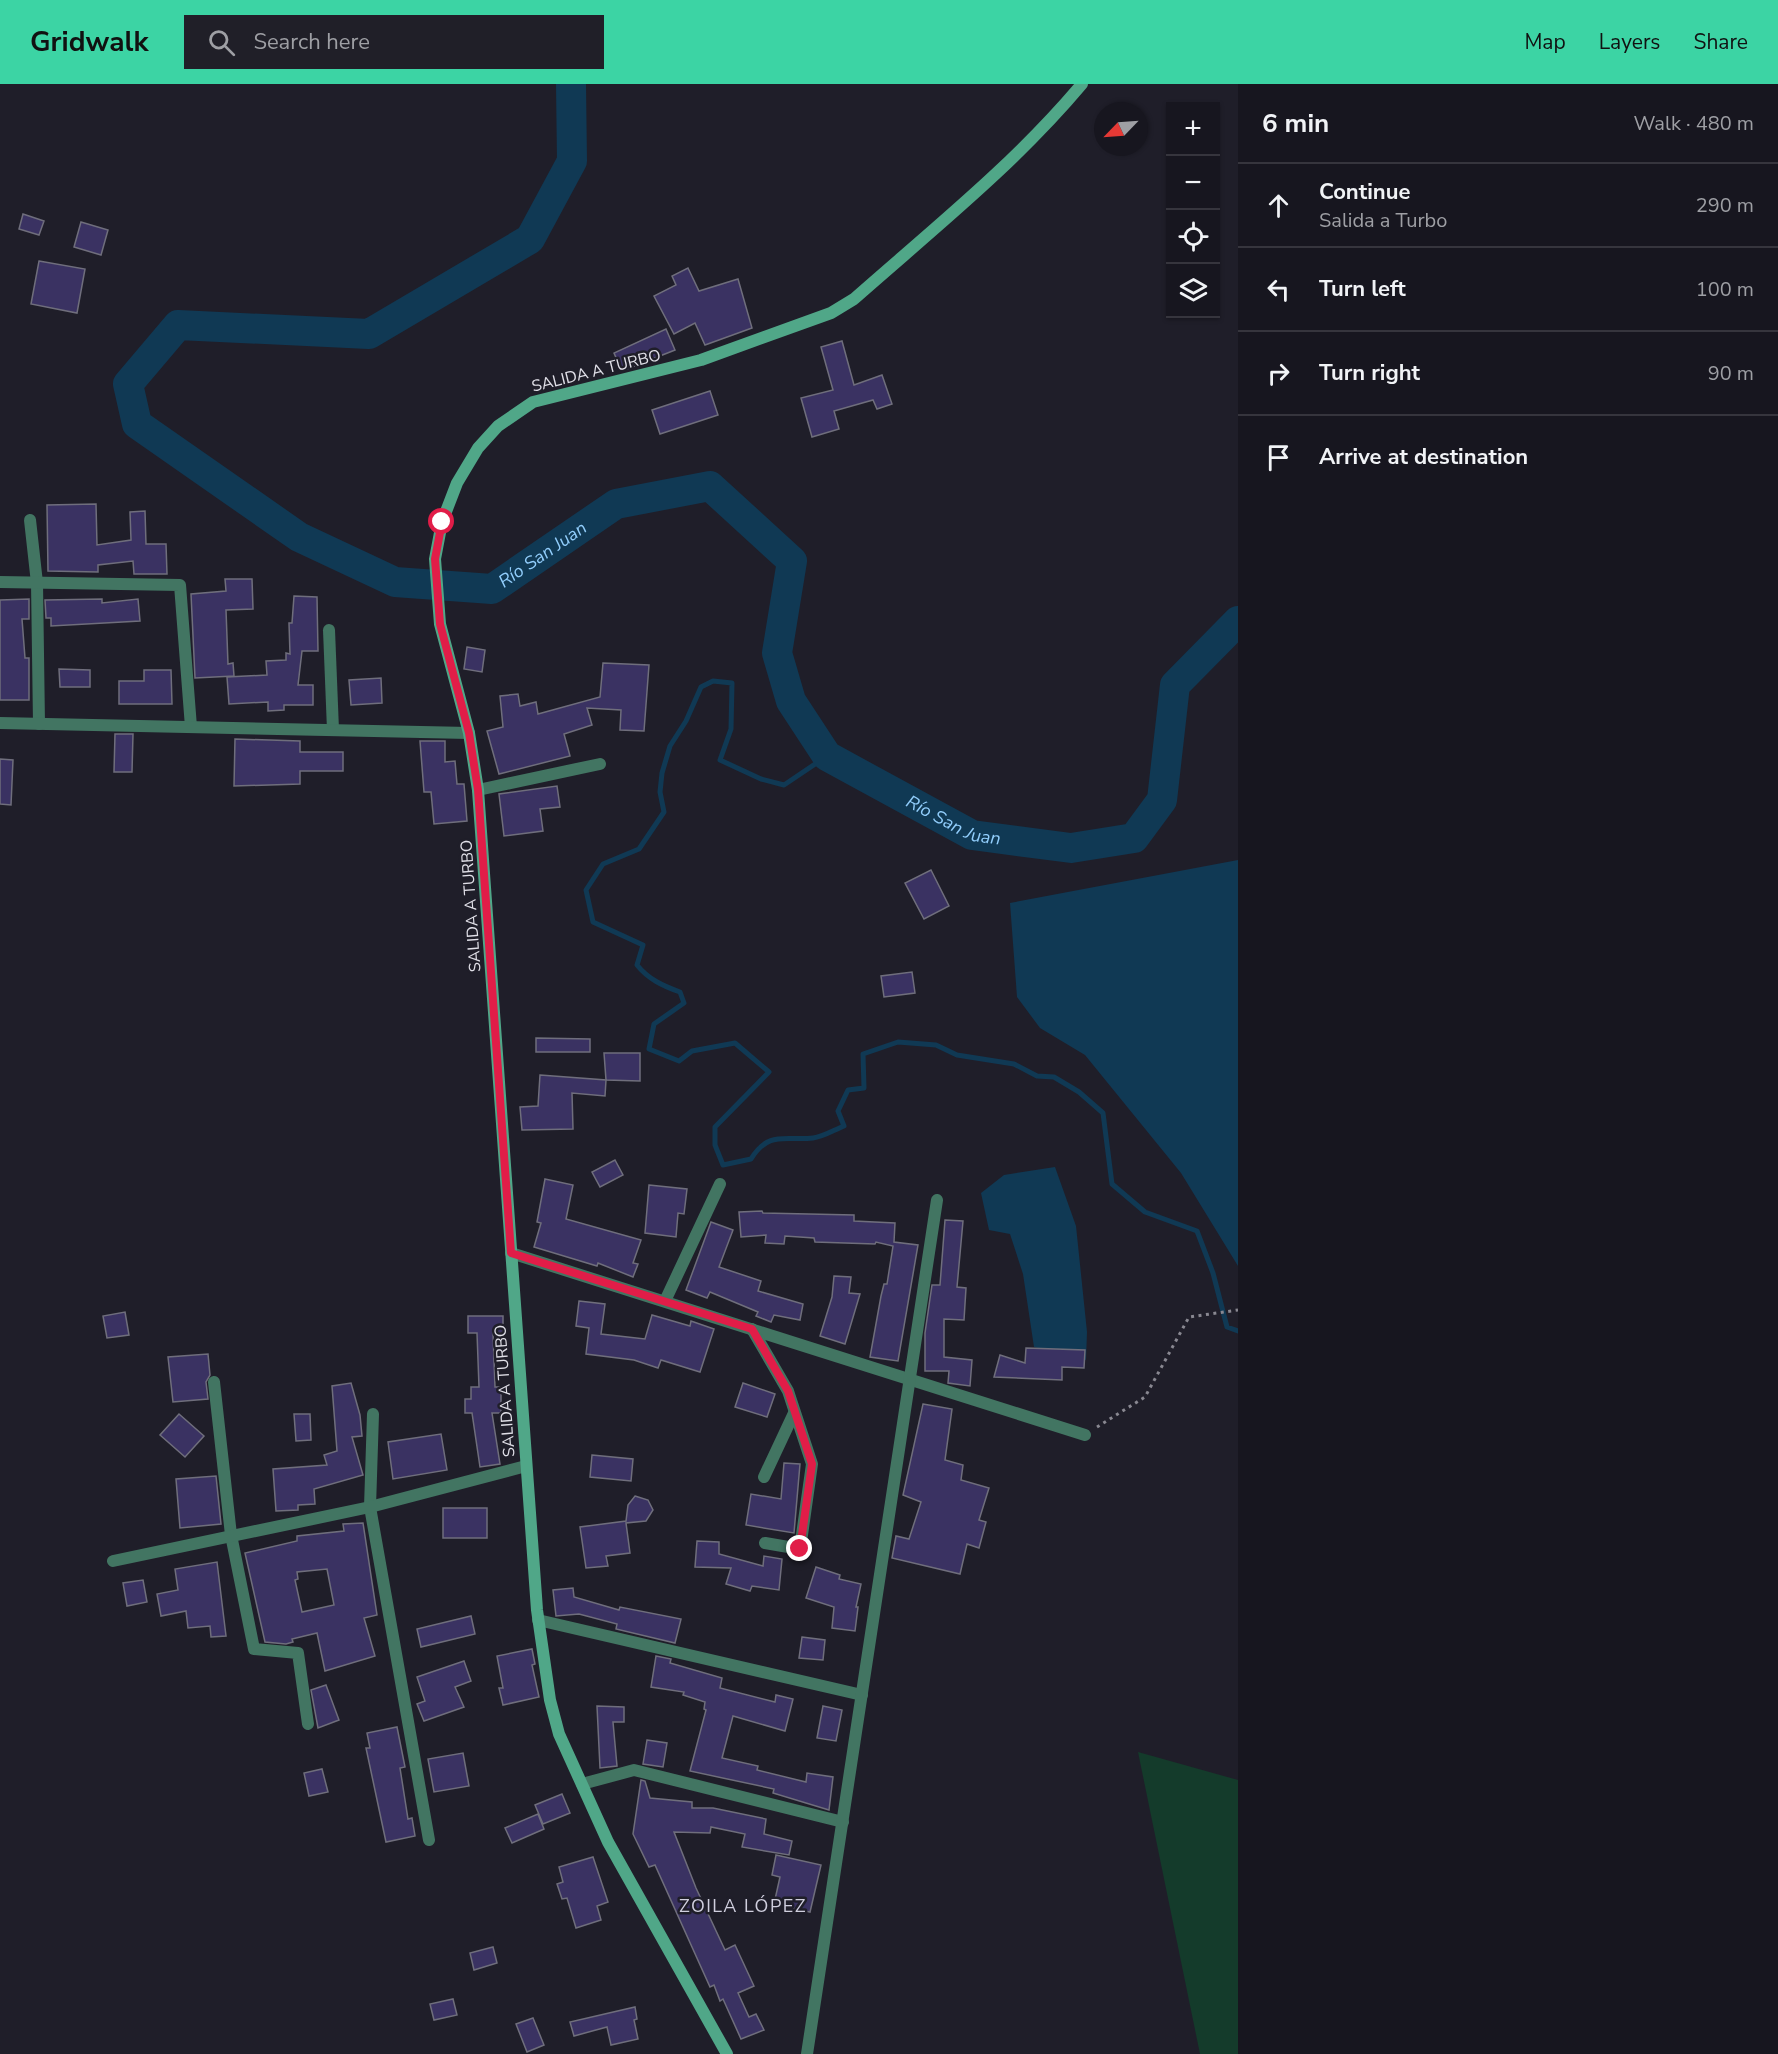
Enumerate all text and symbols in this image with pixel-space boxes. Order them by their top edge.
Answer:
search box [184,15,604,69]
text: Gridwalk [30,23,148,61]
icon: search [205,26,238,59]
text: Search here [253,27,370,57]
text: Map [1524,28,1566,56]
text: Layers [1599,28,1660,56]
text: Share [1693,28,1748,56]
north arrow [1094,102,1148,156]
map controls [1166,102,1220,318]
button: + [1166,102,1220,156]
text: 6 min [1262,106,1329,141]
text: Walk · 480 m [1634,110,1754,137]
button: − [1166,156,1220,210]
text: Continue [1319,177,1410,207]
icon: ahead [1262,189,1295,222]
text: 290 m [1696,192,1754,219]
text: Salida a Turbo [1319,207,1447,234]
button: locate [1166,210,1220,264]
button: layers [1166,264,1220,318]
icon: left [1262,273,1295,306]
text: Turn left [1319,274,1406,304]
text: 100 m [1696,276,1754,303]
street label: SALIDA A TURBO [529,344,663,398]
icon: right [1262,357,1295,390]
text: Turn right [1319,358,1420,388]
text: 90 m [1708,360,1754,387]
icon: arrive [1262,441,1295,474]
text: Arrive at destination [1319,442,1528,472]
route start [428,508,454,534]
water label: Río San Juan [494,516,591,593]
water label: Río San Juan [902,789,1002,851]
street label: SALIDA A TURBO [455,839,487,973]
street label: SALIDA A TURBO [489,1324,521,1458]
route end [786,1535,812,1561]
district label: ZOILA LÓPEZ [679,1894,807,1918]

